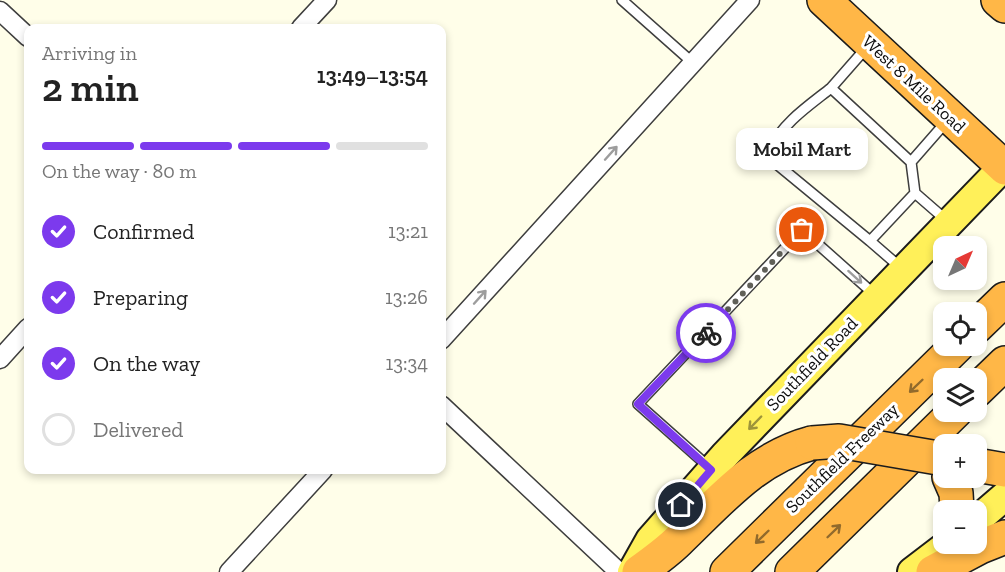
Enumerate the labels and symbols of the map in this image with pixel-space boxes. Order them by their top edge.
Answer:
street label: West 8 Mile Road [858,30,971,138]
callout: Mobil Mart [736,128,868,170]
one-way arrow [604,145,618,160]
pin [776,204,827,255]
north arrow [933,236,987,290]
one-way arrow [847,270,862,284]
one-way arrow [473,290,487,305]
courier [676,303,736,363]
street label: Southfield Road [762,312,862,415]
one-way arrow [909,379,924,393]
street label: Southfield Freeway [781,398,904,518]
one-way arrow [748,416,762,431]
pin [655,479,706,530]
one-way arrow [827,524,842,538]
one-way arrow [755,530,770,545]

